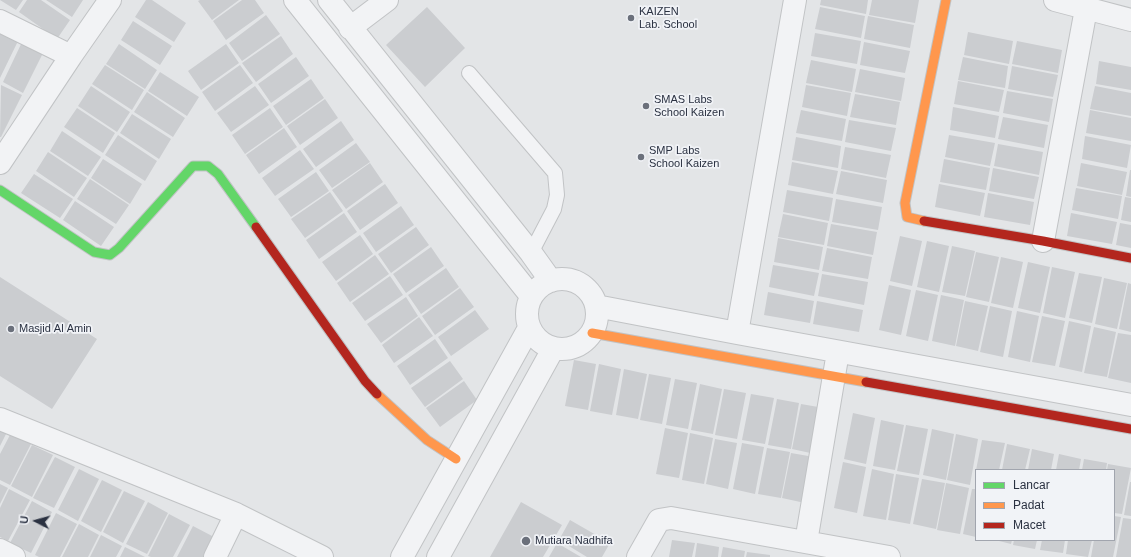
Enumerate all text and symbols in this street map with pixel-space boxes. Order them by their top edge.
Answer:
place label: KAIZEN Lab. School [639,5,697,31]
marker: KAIZEN Lab. School [626,13,636,23]
place label: SMAS Labs School Kaizen [654,93,724,119]
marker: SMAS Labs School Kaizen [641,101,651,111]
place label: SMP Labs School Kaizen [649,144,719,170]
marker: SMP Labs School Kaizen [636,152,646,162]
place label: Masjid Al Amin [19,322,92,336]
marker: Masjid Al Amin [6,324,16,334]
legend [975,469,1115,541]
text: Lancar [1013,478,1050,492]
text: Padat [1013,498,1044,512]
north arrow [16,501,56,541]
text: U [18,515,30,524]
text: Macet [1013,518,1046,532]
place label: Mutiara Nadhifa [535,534,613,548]
marker: Mutiara Nadhifa [520,535,532,547]

